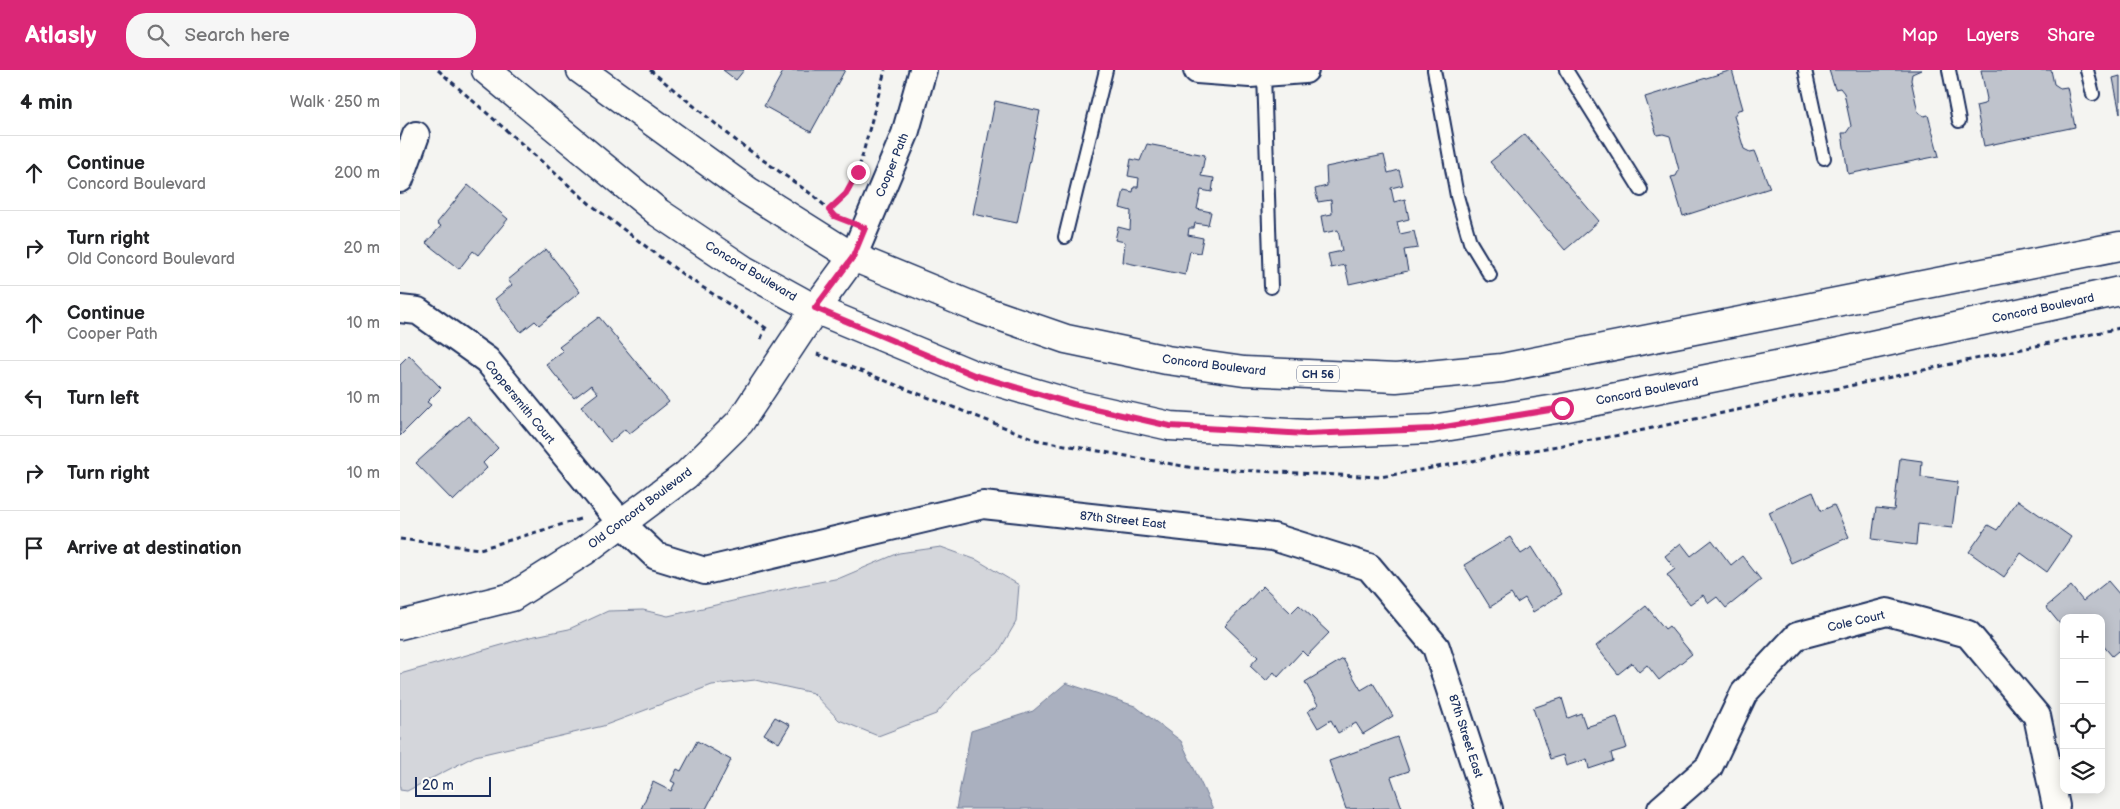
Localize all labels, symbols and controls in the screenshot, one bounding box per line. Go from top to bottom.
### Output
search box [126,13,476,58]
text: Atlasly [25,21,96,50]
icon: search [144,21,172,49]
text: Search here [184,24,290,47]
text: Map [1902,25,1938,46]
text: Layers [1966,25,2019,46]
text: Share [2047,25,2095,46]
text: 4 min [20,90,73,115]
text: Walk · 250 m [290,93,380,112]
street label: Cooper Path [873,131,912,200]
text: Continue [67,152,145,175]
icon: ahead [20,159,48,187]
route end [847,161,870,184]
text: 200 m [334,164,380,183]
text: Concord Boulevard [67,175,206,194]
text: Turn right [67,227,150,250]
icon: right [20,234,48,262]
street label: Concord Boulevard [702,238,799,305]
text: 20 m [344,239,380,258]
text: Old Concord Boulevard [67,250,235,269]
street label: Concord Boulevard [1991,290,2096,327]
text: Continue [67,302,145,325]
icon: ahead [20,309,48,337]
text: 10 m [347,314,380,333]
text: Cooper Path [67,325,158,344]
street label: Concord Boulevard [1161,352,1267,379]
street label: Coppersmith Court [481,358,558,447]
road number: CH 56 [1297,366,1339,382]
street label: Concord Boulevard [1595,374,1700,409]
icon: left [20,384,48,412]
text: Turn left [67,387,139,410]
text: 10 m [347,389,380,408]
route start [1551,397,1574,420]
icon: right [20,459,48,487]
text: Turn right [67,462,150,485]
text: 10 m [347,464,380,483]
street label: Old Concord Boulevard [585,464,695,552]
street label: 87th Street East [1079,509,1167,533]
icon: arrive [20,534,48,562]
text: Arrive at destination [67,537,242,560]
street label: Cole Court [1826,608,1887,635]
map controls [2060,614,2105,794]
button: + [2060,614,2105,659]
button: − [2060,659,2105,704]
street label: 87th Street East [1445,693,1486,780]
button: locate [2060,704,2105,749]
button: layers [2060,749,2105,794]
scale bar [415,774,491,797]
text: 20 m [422,777,454,794]

